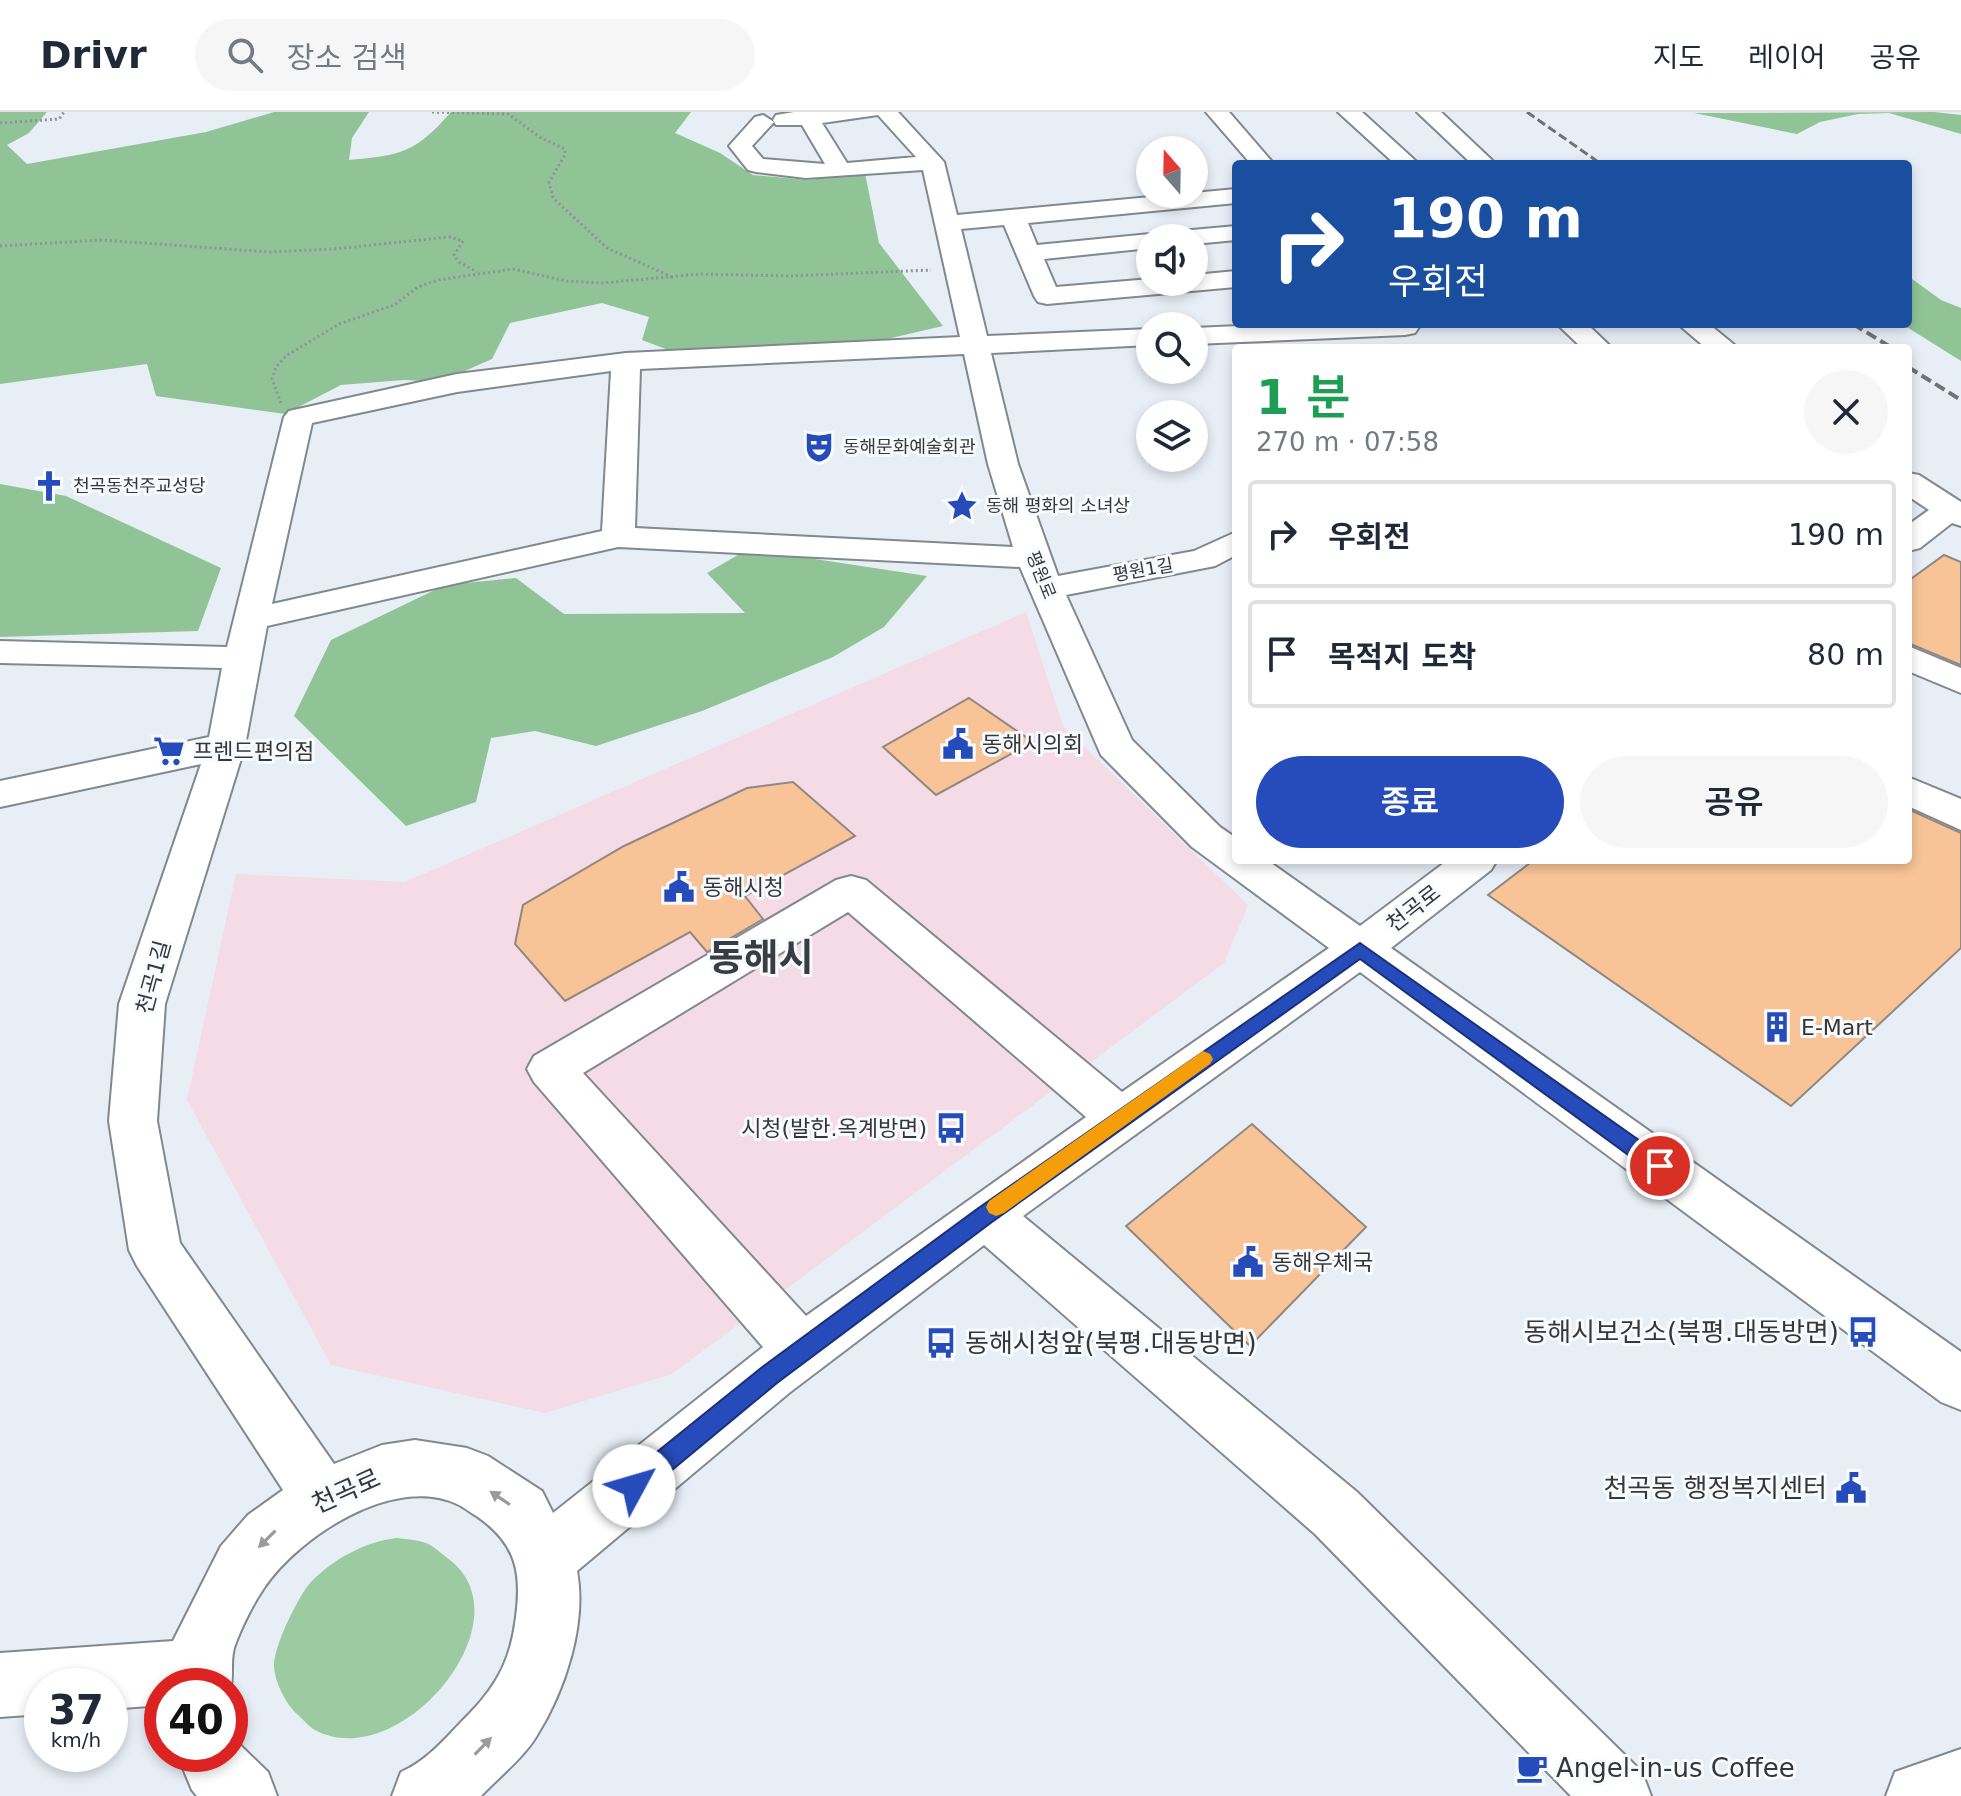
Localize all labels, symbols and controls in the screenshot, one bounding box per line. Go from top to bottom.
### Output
search box [195,19,755,91]
text: Drivr [40,33,147,77]
icon: search [223,33,267,77]
text: 장소 검색 [287,40,407,75]
text: 지도 [1653,41,1704,74]
text: 레이어 [1748,41,1825,74]
text: 공유 [1869,41,1921,74]
north arrow [1136,136,1208,208]
map controls [1136,136,1208,472]
text: 190 m [1388,185,1583,250]
icon: right [1256,192,1360,296]
button: sound [1136,224,1208,296]
text: 우회전 [1388,261,1487,302]
button: search [1136,312,1208,384]
text: 1 분 [1256,369,1350,425]
button: close [1804,370,1888,454]
button: layers [1136,400,1208,472]
text: 270 m · 07:58 [1256,427,1439,457]
theatre icon: 동해문화예술회관 [802,430,836,464]
place label: 동해문화예술회관 [843,436,976,457]
church icon: 천곡동천주교성당 [32,469,66,503]
place label: 천곡동천주교성당 [73,475,205,496]
place icon: 동해 평화의 소녀상 [945,489,979,523]
place label: 동해 평화의 소녀상 [986,495,1130,516]
icon: right [1260,512,1304,556]
text: 190 m [1788,517,1884,552]
text: 우회전 [1328,519,1411,554]
street label: 평원로 [1022,548,1061,602]
street label: 평원1길 [1111,554,1175,585]
icon: arrive [1260,632,1304,676]
text: 80 m [1807,637,1884,672]
text: 목적지 도착 [1328,639,1476,674]
public building icon: 동해시의회 [941,727,975,761]
place label: 동해시의회 [982,732,1083,757]
supermarket icon: 프렌드편의점 [152,734,186,768]
place label: 프렌드편의점 [193,739,314,764]
button: 종료 [1256,756,1564,848]
button: 공유 [1580,756,1888,848]
public building icon: 동해시청 [662,870,696,904]
place label: 동해시청 [703,875,784,900]
street label: 천곡로 [1382,880,1445,937]
district label: 동해시 [709,936,813,980]
street label: 천곡1길 [132,938,175,1016]
building icon: E-Mart [1760,1010,1794,1044]
place label: E-Mart [1801,1015,1873,1040]
bus stop icon: 시청(발한.옥계방면) [934,1111,968,1145]
place label: 시청(발한.옥계방면) [741,1116,927,1141]
pin [1626,1132,1694,1200]
icon: arrive [1638,1144,1682,1188]
public building icon: 동해우체국 [1231,1245,1265,1279]
place label: 동해우체국 [1272,1250,1373,1275]
bus stop icon: 동해시보건소(북평.대동방면) [1846,1315,1880,1349]
place label: 동해시보건소(북평.대동방면) [1523,1317,1839,1347]
bus stop icon: 동해시청앞(북평.대동방면) [924,1326,958,1360]
place label: 동해시청앞(북평.대동방면) [965,1328,1257,1358]
position arrow [592,1444,676,1528]
street label: 천곡로 [307,1463,385,1519]
public building icon: 천곡동 행정복지센터 [1834,1471,1868,1505]
place label: 천곡동 행정복지센터 [1603,1473,1827,1503]
one-way arrow [489,1491,510,1506]
one-way arrow [258,1530,277,1548]
speed limit sign: 40 [144,1668,248,1772]
text: 37 [48,1687,104,1733]
text: km/h [51,1728,101,1752]
one-way arrow [474,1737,492,1756]
cafe icon: Angel-in-us Coffee [1515,1751,1549,1785]
place label: Angel-in-us Coffee [1556,1753,1795,1783]

